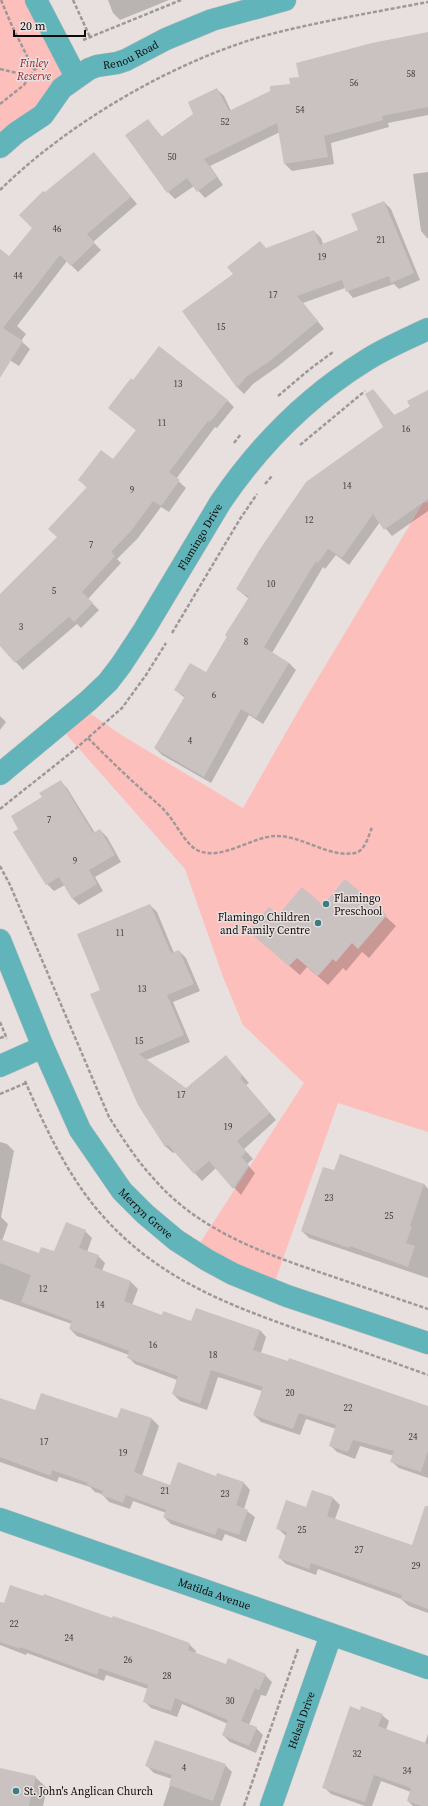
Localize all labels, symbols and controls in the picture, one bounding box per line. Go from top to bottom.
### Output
scale bar [14,12,85,38]
text: 20 m [20,18,46,34]
street label: Renou Road [102,36,162,73]
park label: Finley Reserve [16,56,52,84]
house number: 58 [406,68,416,80]
house number: 56 [349,77,359,89]
house number: 54 [295,104,305,116]
house number: 52 [220,116,230,128]
house number: 50 [167,151,177,163]
house number: 46 [52,223,62,235]
house number: 21 [376,234,386,246]
house number: 19 [317,251,327,263]
house number: 44 [13,270,23,282]
house number: 17 [268,289,278,301]
house number: 15 [216,321,226,333]
house number: 13 [173,378,183,390]
house number: 11 [157,417,167,429]
house number: 16 [401,423,411,435]
house number: 14 [342,480,352,492]
house number: 9 [130,484,135,496]
street label: Flamingo Drive [174,500,226,573]
house number: 12 [304,514,314,526]
house number: 7 [89,539,94,551]
house number: 10 [266,578,276,590]
house number: 5 [52,585,57,597]
house number: 3 [19,621,24,633]
house number: 8 [244,636,249,648]
house number: 6 [212,689,217,701]
house number: 4 [188,735,193,747]
house number: 7 [47,814,52,826]
house number: 9 [73,855,78,867]
place label: Flamingo Preschool [334,891,382,919]
marker: Flamingo Preschool [321,899,331,909]
place label: Flamingo Children and Family Centre [218,910,310,938]
marker: Flamingo Children and Family Centre [313,918,323,928]
house number: 11 [115,927,125,939]
house number: 13 [137,983,147,995]
house number: 15 [134,1035,144,1047]
house number: 17 [176,1089,186,1101]
house number: 19 [223,1121,233,1133]
street label: Merryn Grove [116,1185,177,1242]
house number: 23 [324,1192,334,1204]
house number: 25 [384,1210,394,1222]
house number: 12 [38,1283,48,1295]
house number: 14 [95,1299,105,1311]
house number: 16 [148,1339,158,1351]
house number: 18 [208,1349,218,1361]
house number: 20 [285,1387,295,1399]
house number: 22 [343,1402,353,1414]
house number: 24 [408,1431,418,1443]
house number: 17 [39,1436,49,1448]
house number: 19 [118,1447,128,1459]
house number: 21 [160,1485,170,1497]
house number: 23 [220,1488,230,1500]
house number: 25 [297,1524,307,1536]
house number: 27 [354,1544,364,1556]
house number: 29 [411,1560,421,1572]
street label: Matilda Avenue [176,1574,253,1613]
house number: 22 [9,1618,19,1630]
house number: 24 [64,1632,74,1644]
house number: 26 [123,1654,133,1666]
house number: 28 [162,1670,172,1682]
street label: Helsal Drive [284,1689,318,1751]
house number: 30 [225,1695,235,1707]
house number: 32 [352,1748,362,1760]
house number: 4 [182,1762,187,1774]
house number: 34 [402,1765,412,1777]
place label: St. John's Anglican Church [24,1784,153,1799]
marker: St. John's Anglican Church [11,1786,21,1796]

